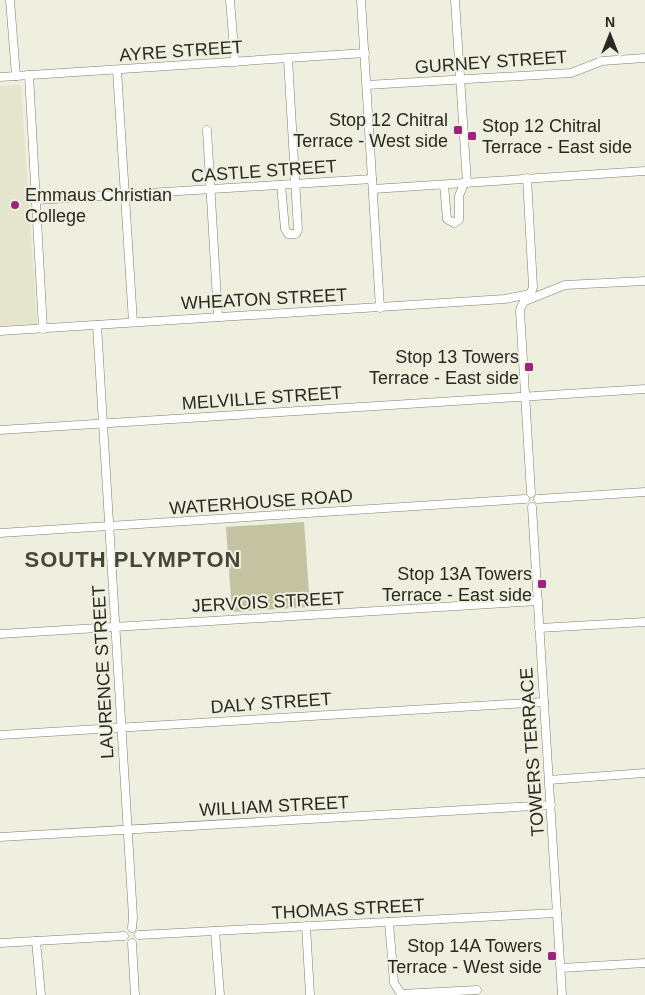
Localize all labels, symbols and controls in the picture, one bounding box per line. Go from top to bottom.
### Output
north arrow [585,10,635,60]
text: N [605,14,615,30]
street label: AYRE STREET [119,37,243,65]
street label: GURNEY STREET [414,47,568,77]
place label: Stop 12 Chitral Terrace - West side [293,110,448,151]
place label: Stop 12 Chitral Terrace - East side [482,116,632,157]
marker: Stop 12 Chitral Terrace - West side [452,124,464,136]
marker: Stop 12 Chitral Terrace - East side [466,130,478,142]
street label: CASTLE STREET [190,156,338,186]
place label: Emmaus Christian College [25,185,172,226]
marker: Emmaus Christian College [9,199,21,211]
street label: WHEATON STREET [180,285,348,313]
place label: Stop 13 Towers Terrace - East side [369,347,519,388]
marker: Stop 13 Towers Terrace - East side [523,361,535,373]
street label: MELVILLE STREET [181,382,343,414]
street label: WATERHOUSE ROAD [169,486,353,518]
district label: SOUTH PLYMPTON [25,547,241,572]
place label: Stop 13A Towers Terrace - East side [382,564,532,605]
marker: Stop 13A Towers Terrace - East side [536,578,548,590]
street label: LAURENCE STREET [88,585,118,759]
street label: JERVOIS STREET [191,588,345,616]
street label: TOWERS TERRACE [516,667,548,837]
street label: DALY STREET [210,689,332,717]
street label: WILLIAM STREET [199,792,349,820]
street label: THOMAS STREET [271,895,425,923]
place label: Stop 14A Towers Terrace - West side [387,936,542,977]
marker: Stop 14A Towers Terrace - West side [546,950,558,962]

